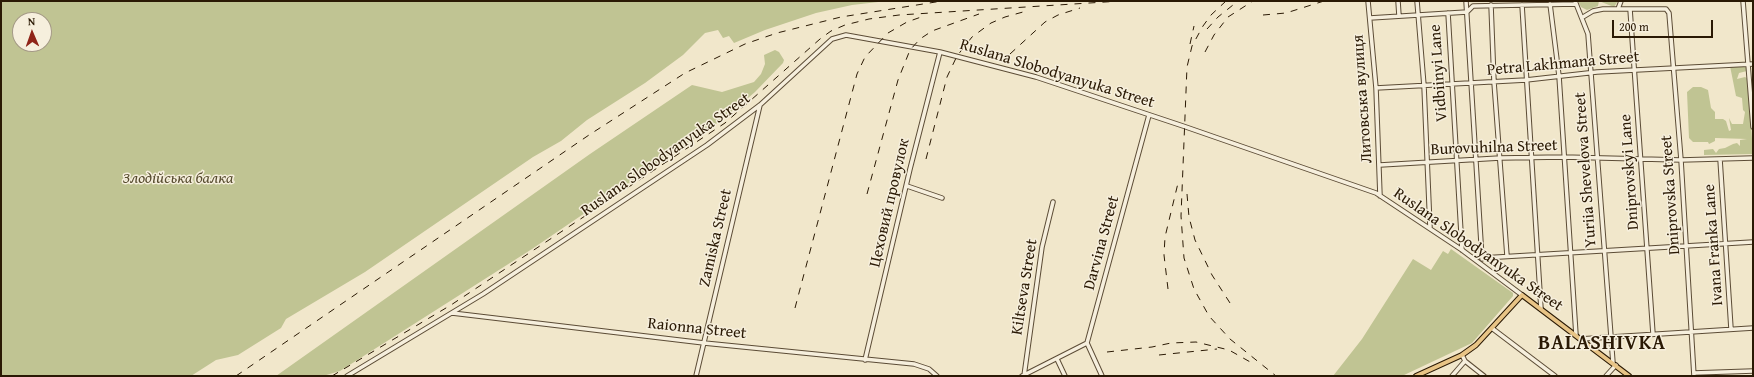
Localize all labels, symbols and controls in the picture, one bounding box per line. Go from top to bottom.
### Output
north arrow [12,12,52,52]
scale bar [1614,12,1715,38]
text: N [28,13,36,29]
text: 200 m [1619,18,1649,35]
street label: Vidbiinyi Lane [1426,24,1452,122]
street label: Литовська вулиця [1349,34,1377,164]
street label: Ruslana Slobodyanyuka Street [957,35,1157,113]
street label: Petra Lakhmana Street [1486,48,1640,80]
street label: Ruslana Slobodyanyuka Street [578,89,754,221]
street label: Yuriia Shevelova Street [1571,92,1601,248]
street label: Dniprovskyi Lane [1616,113,1644,231]
street label: Dniprovska Street [1657,134,1685,256]
street label: Burovuhilna Street [1430,136,1558,160]
street label: Цеховий провулок [866,137,914,269]
park label: Злодійська балка [123,169,233,189]
street label: Ivana Franka Lane [1700,183,1728,307]
street label: Ruslana Slobodyanyuka Street [1390,184,1566,316]
street label: Zamiska Street [695,187,737,289]
street label: Darvina Street [1080,194,1124,292]
street label: Kiltseva Street [1008,238,1042,336]
street label: Raionna Street [647,314,747,344]
district label: BALASHIVKA [1538,332,1666,356]

